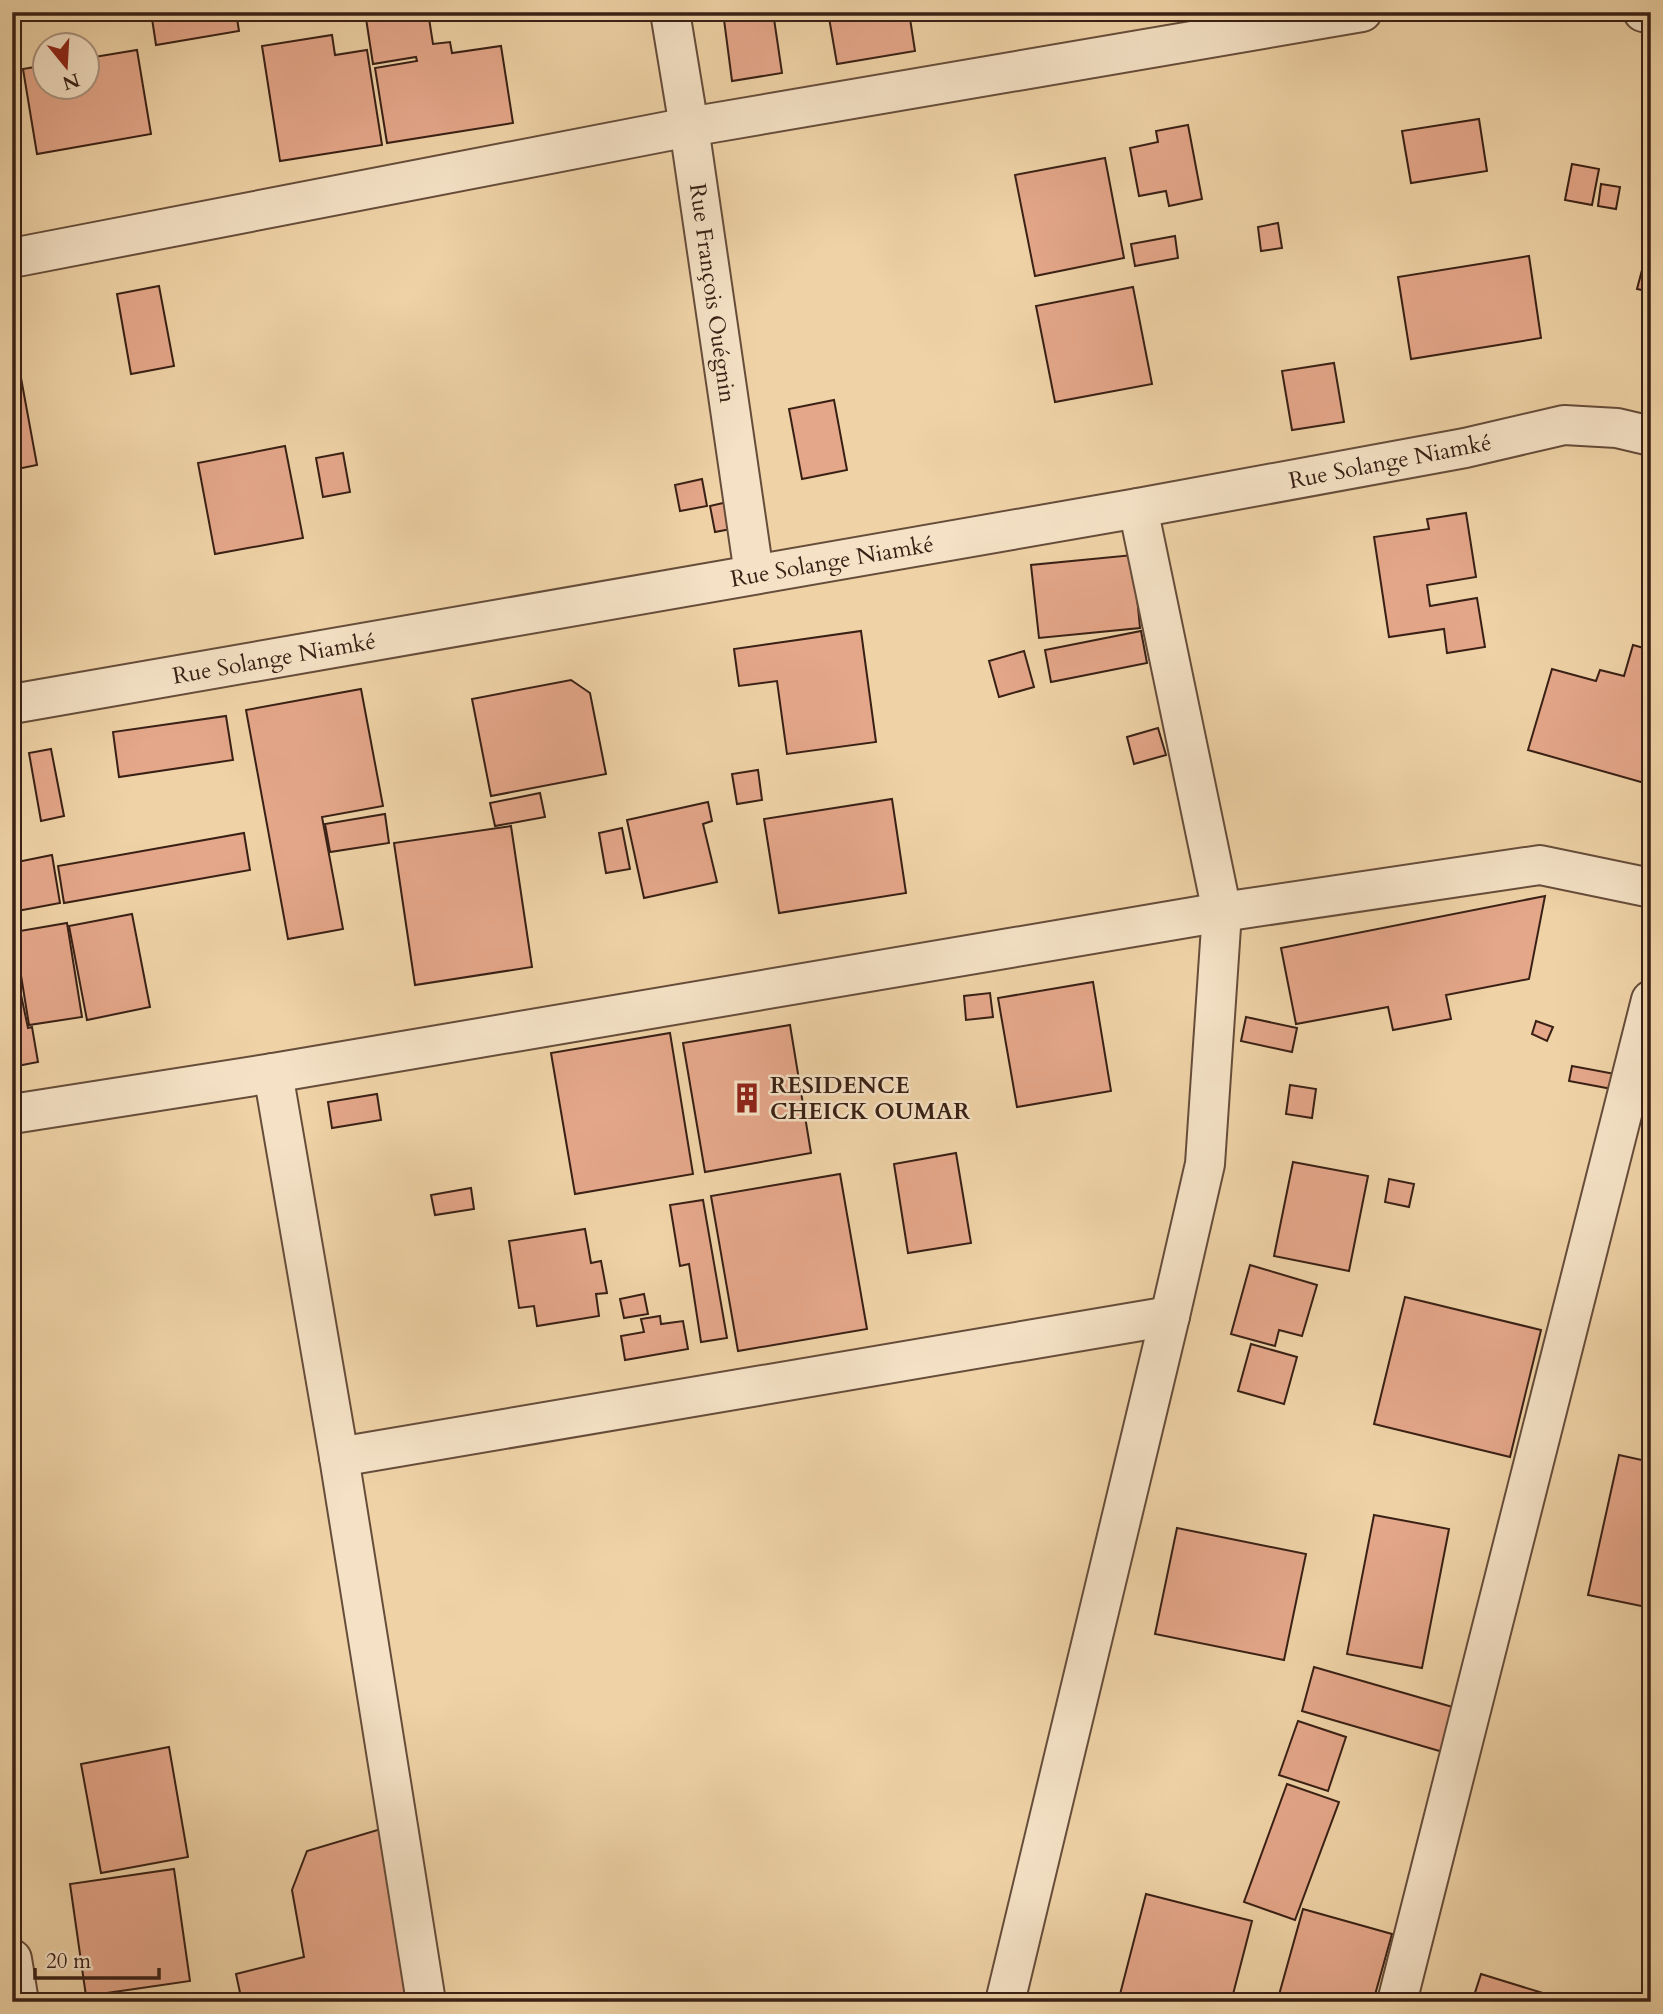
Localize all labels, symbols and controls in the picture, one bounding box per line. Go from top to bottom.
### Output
north arrow [32,32,102,102]
text: N [59,66,83,96]
street label: Rue François Ouégnin [682,181,743,405]
street label: Rue Solange Niamké [1286,427,1494,496]
street label: Rue Solange Niamké [728,528,936,595]
street label: Rue Solange Niamké [170,625,378,692]
place label: RESIDENCE CHEICK OUMAR [770,1070,970,1127]
building icon: RESIDENCE CHEICK OUMAR [730,1081,764,1115]
scale bar [35,1937,159,1981]
text: 20 m [46,1947,91,1976]

